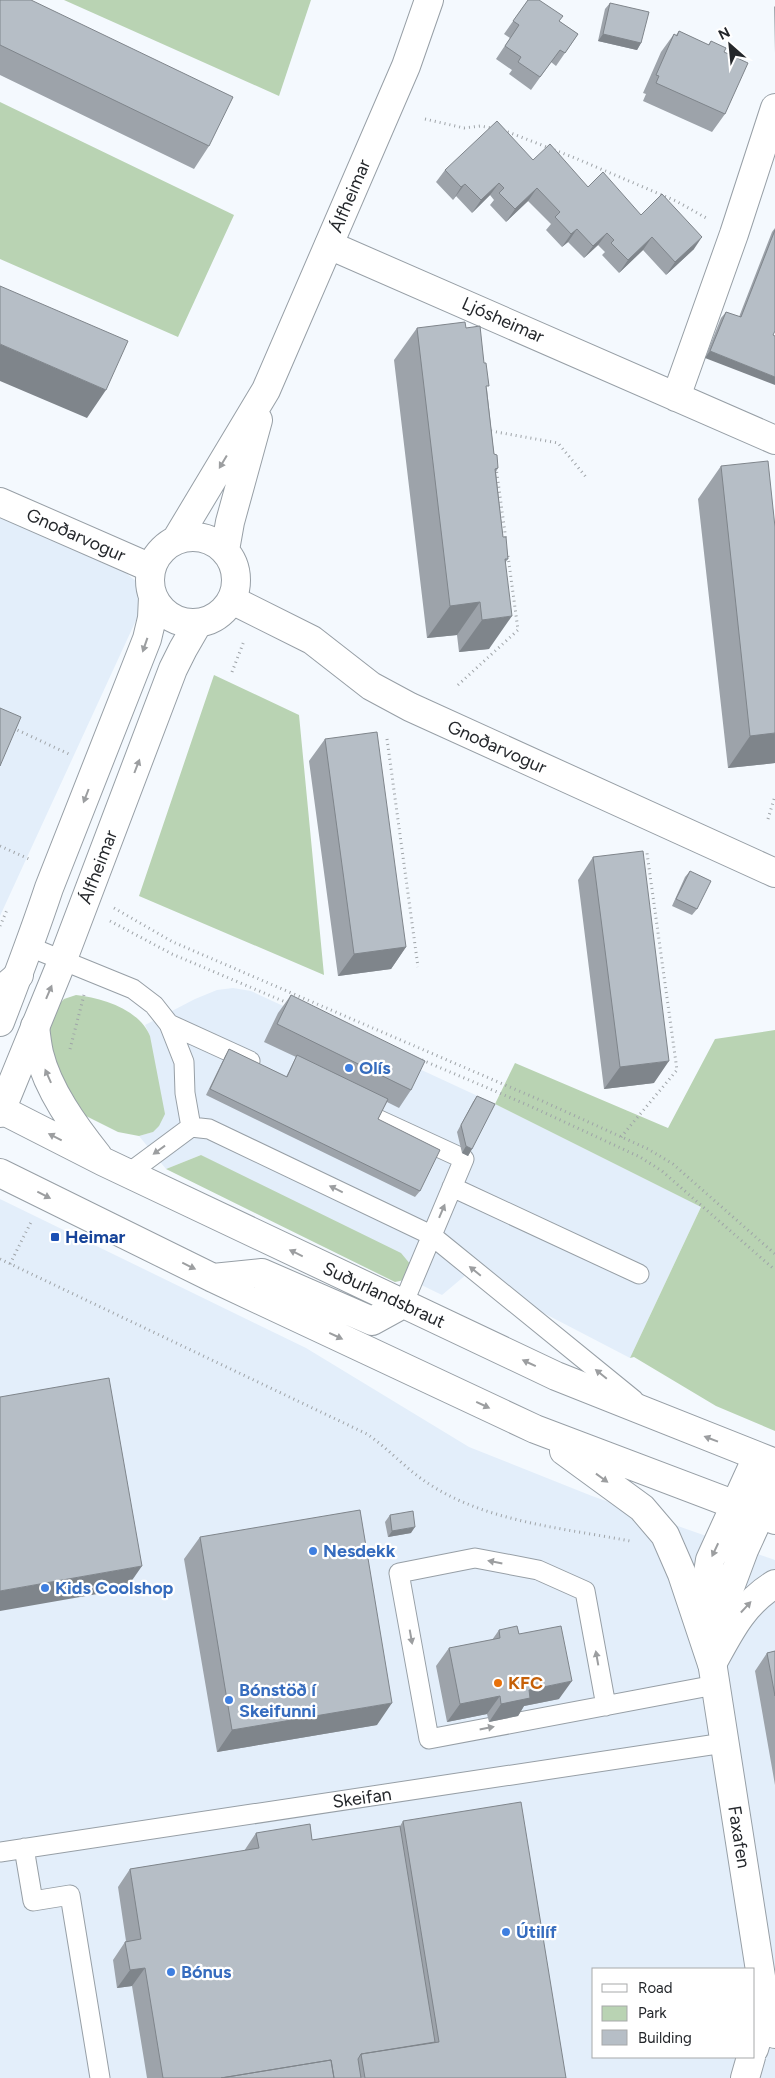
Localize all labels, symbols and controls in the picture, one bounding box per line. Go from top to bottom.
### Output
north arrow [705,20,755,70]
text: N [716,24,733,44]
street label: Álfheimar [325,156,375,236]
street label: Ljósheimar [458,292,548,348]
one-way arrow [218,455,227,468]
street label: Gnoðarvogur [23,503,129,567]
one-way arrow [141,638,149,653]
street label: Gnoðarvogur [444,715,550,779]
one-way arrow [133,759,141,773]
one-way arrow [81,789,89,803]
street label: Álfheimar [74,827,122,907]
one-way arrow [46,985,54,1000]
place label: Olís [359,1057,391,1079]
marker: Olís [343,1062,355,1074]
one-way arrow [43,1069,51,1083]
one-way arrow [48,1133,62,1141]
one-way arrow [152,1145,166,1155]
one-way arrow [328,1185,343,1194]
one-way arrow [36,1191,51,1199]
one-way arrow [438,1204,446,1218]
place label: Heimar [65,1226,125,1248]
marker: Heimar [49,1231,61,1243]
one-way arrow [289,1249,303,1257]
street label: Suðurlandsbraut [319,1257,449,1333]
one-way arrow [182,1262,197,1271]
one-way arrow [469,1265,482,1276]
one-way arrow [329,1332,343,1340]
one-way arrow [522,1359,536,1367]
one-way arrow [595,1368,608,1379]
one-way arrow [476,1401,491,1409]
one-way arrow [703,1435,718,1443]
one-way arrow [595,1473,609,1483]
place label: Nesdekk [323,1540,396,1562]
one-way arrow [710,1543,718,1557]
marker: Nesdekk [307,1545,319,1557]
one-way arrow [487,1557,503,1565]
place label: Kids Coolshop [55,1577,174,1599]
marker: Kids Coolshop [39,1582,51,1594]
one-way arrow [740,1602,752,1614]
one-way arrow [407,1629,415,1645]
one-way arrow [592,1649,600,1665]
place label: KFC [508,1672,543,1694]
marker: KFC [492,1677,504,1689]
place label: Bónstöð í Skeifunni [239,1679,317,1722]
marker: Bónstöð í Skeifunni [223,1694,235,1706]
one-way arrow [480,1724,495,1732]
street label: Skeifan [331,1783,393,1813]
street label: Faxafen [723,1804,755,1870]
place label: Útilíf [516,1921,558,1943]
marker: Útilíf [500,1926,512,1938]
place label: Bónus [181,1961,232,1983]
marker: Bónus [165,1966,177,1978]
legend [592,1968,755,2058]
text: Road [638,1979,673,1997]
text: Park [638,2004,667,2022]
text: Building [638,2029,692,2047]

